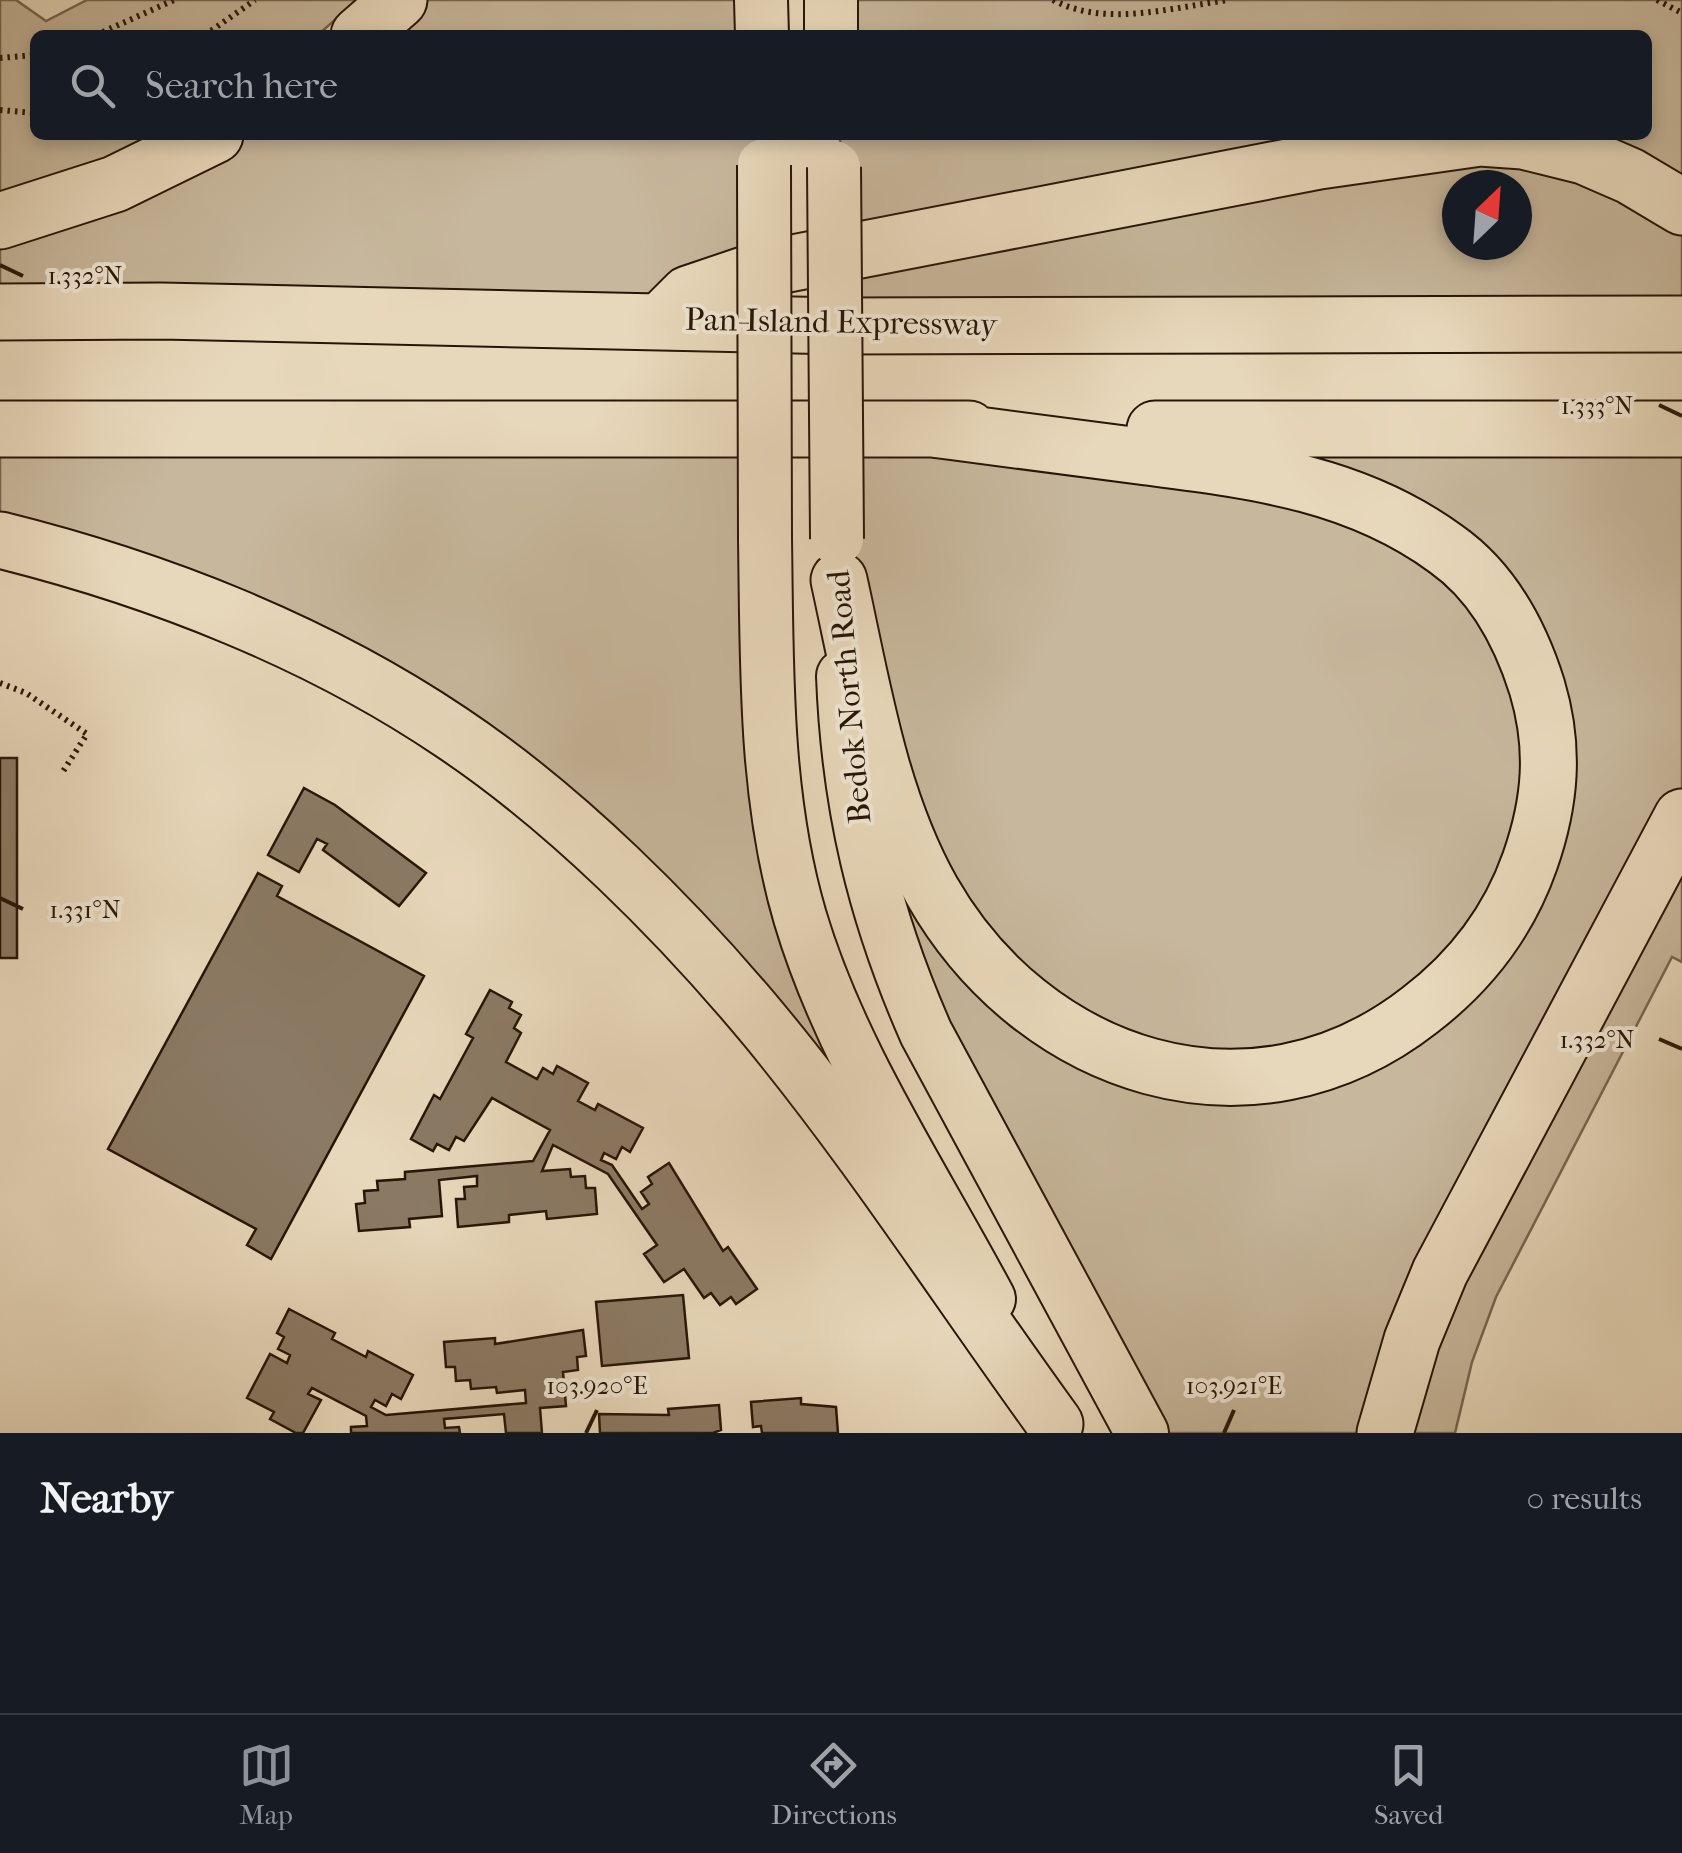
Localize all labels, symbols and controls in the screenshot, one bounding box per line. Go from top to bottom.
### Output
search box [30,30,1652,140]
icon: search [65,58,120,113]
text: Search here [145,63,338,108]
north arrow [1442,170,1532,260]
text: 1.332°N [47,261,123,290]
street label: Pan-Island Expressway [685,301,998,343]
text: 1.333°N [1561,391,1633,420]
street label: Bedok North Road [819,568,879,825]
text: 1.331°N [49,895,121,924]
text: 1.332°N [1559,1025,1635,1054]
text: 103.920°E [546,1371,648,1400]
text: 103.921°E [1186,1371,1282,1400]
text: Nearby [40,1474,172,1523]
text: 0 results [1526,1480,1642,1517]
tab: Map [239,1738,294,1831]
tab: Directions [771,1738,897,1831]
tab: Saved [1374,1738,1443,1831]

